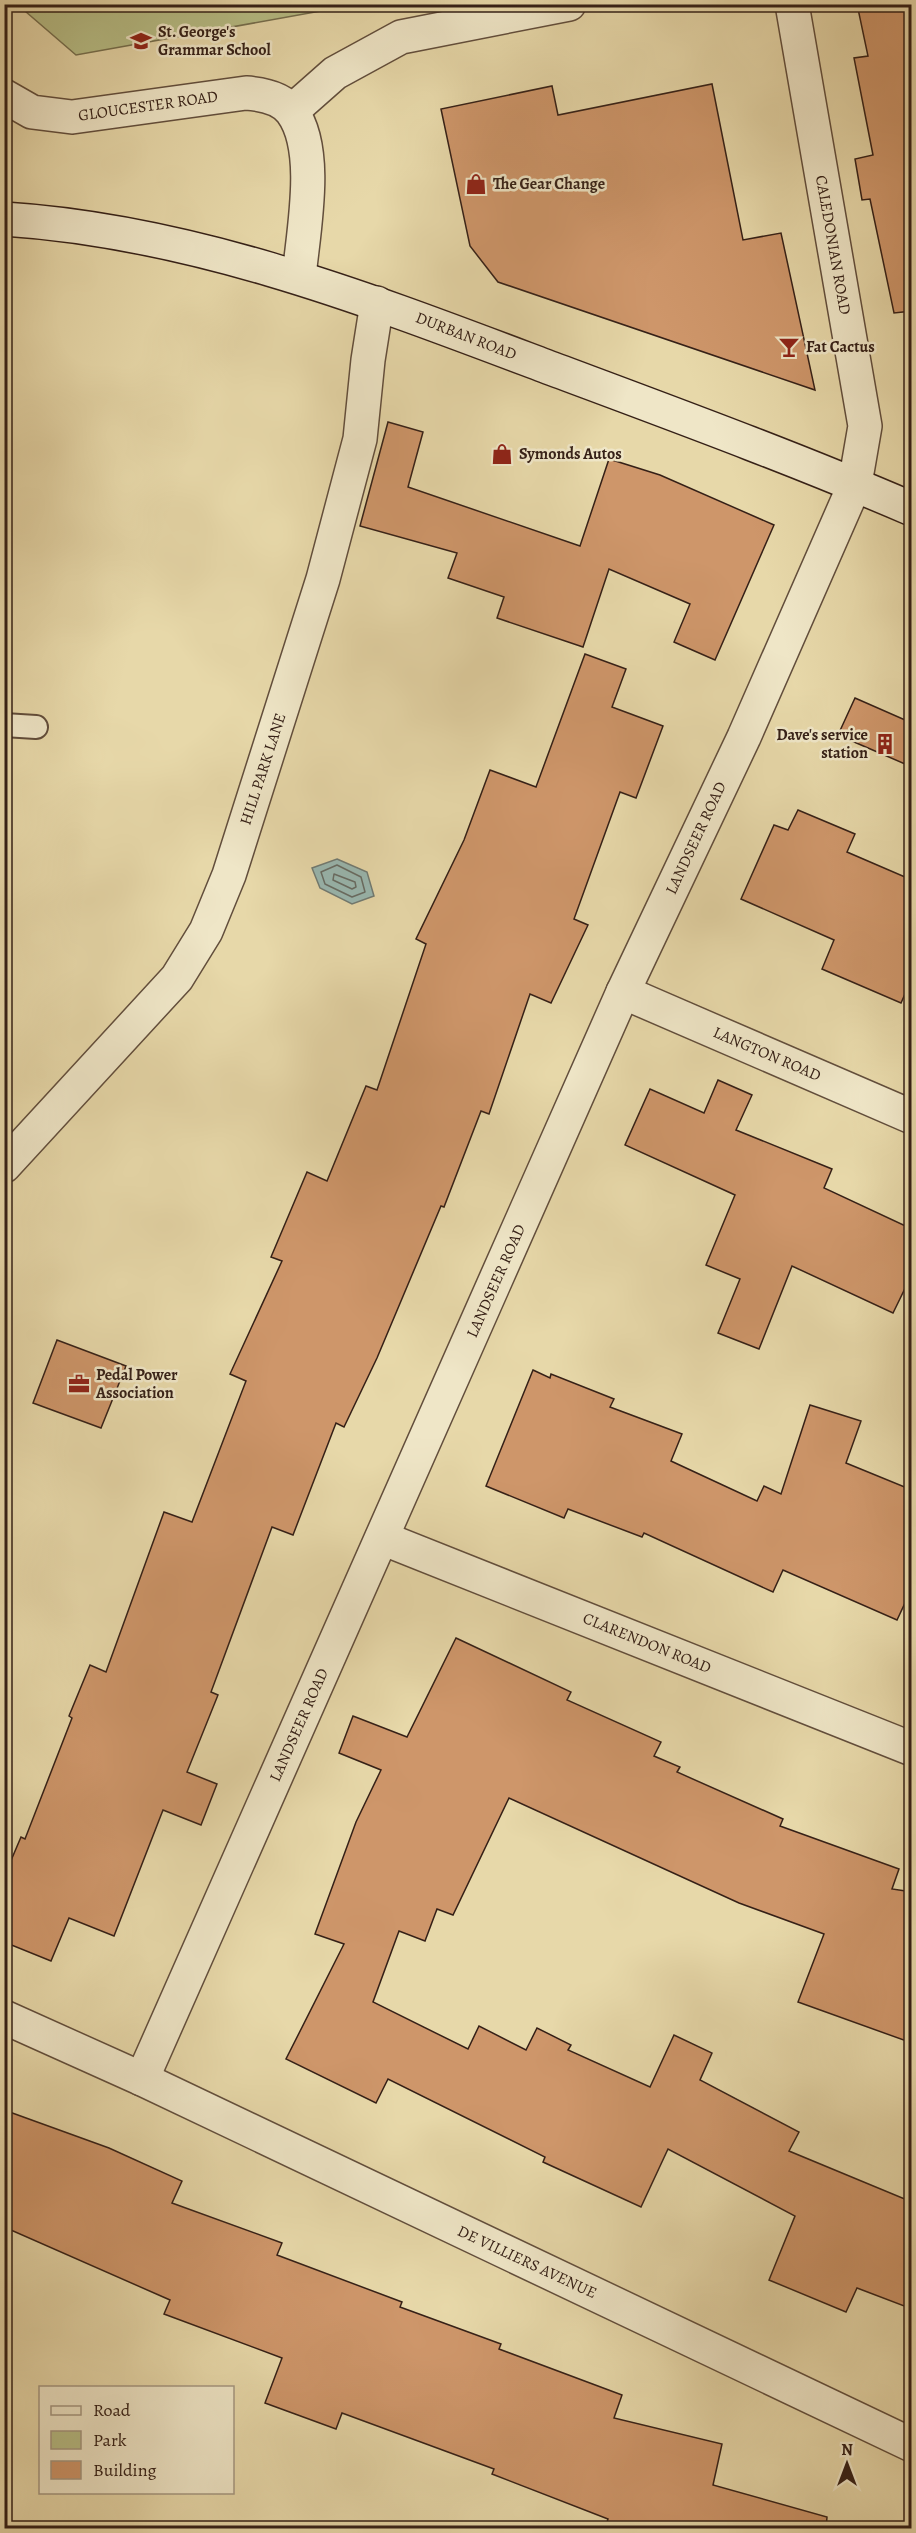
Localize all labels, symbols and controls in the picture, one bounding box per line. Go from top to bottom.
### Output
place label: St. George's Grammar School [158,21,272,61]
school or university icon: St. George's Grammar School [129,29,153,53]
street label: GLOUCESTER ROAD [77,85,219,127]
shop icon: The Gear Change [464,172,488,196]
place label: The Gear Change [493,173,605,195]
street label: CALEDONIAN ROAD [810,174,856,316]
street label: DURBAN ROAD [412,307,520,365]
bar icon: Fat Cactus [777,335,801,359]
place label: Fat Cactus [806,336,875,358]
shop icon: Symonds Autos [490,442,514,466]
place label: Symonds Autos [519,443,622,465]
street label: HILL PARK LANE [235,710,291,828]
place label: Dave's service station [776,724,868,764]
building icon: Dave's service station [873,732,897,756]
street label: LANDSEER ROAD [660,778,732,898]
street label: LANGTON ROAD [710,1021,824,1087]
street label: LANDSEER ROAD [461,1221,531,1341]
place label: Pedal Power Association [95,1364,178,1404]
office icon: Pedal Power Association [67,1372,91,1396]
street label: CLARENDON ROAD [579,1607,715,1679]
street label: LANDSEER ROAD [264,1665,334,1785]
street label: DE VILLIERS AVENUE [454,2220,600,2304]
legend [39,2386,234,2494]
text: Road [93,2398,131,2422]
text: Park [93,2428,127,2452]
north arrow [817,2434,877,2494]
text: N [841,2439,853,2461]
text: Building [93,2458,157,2482]

